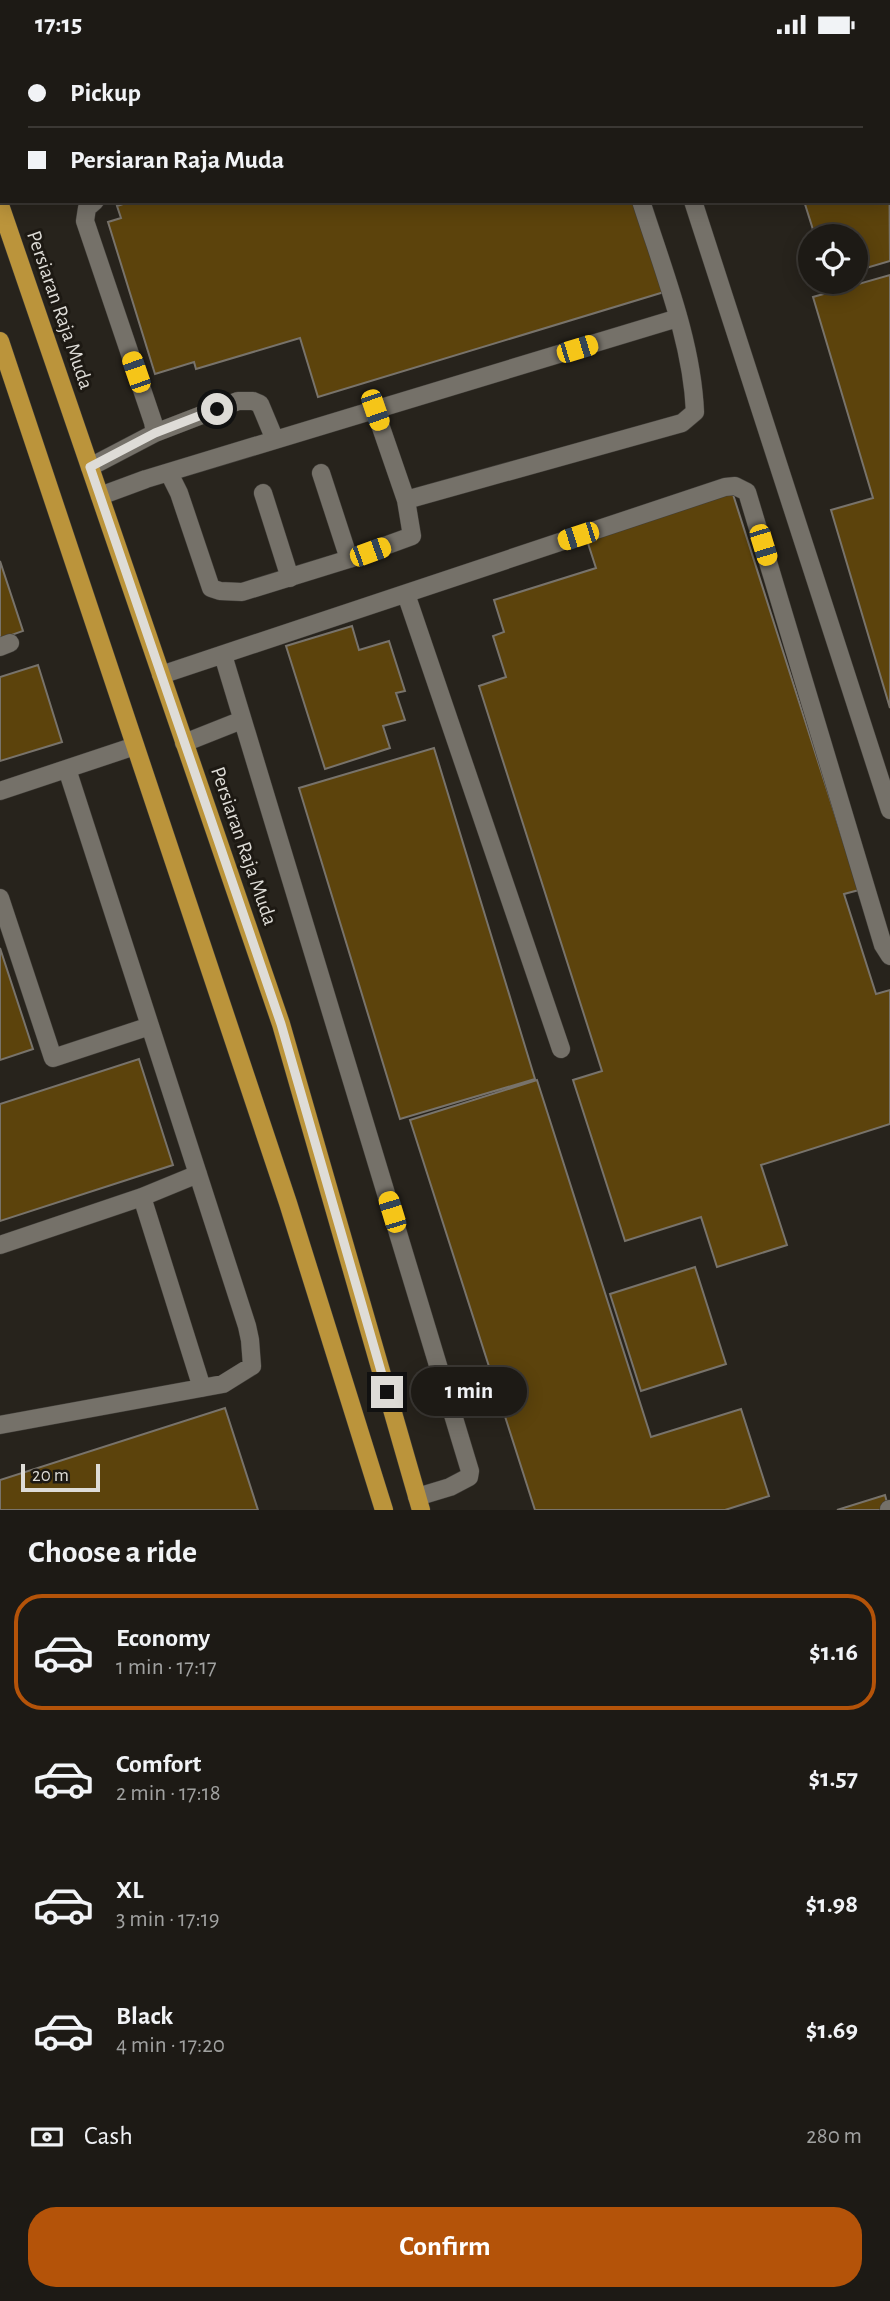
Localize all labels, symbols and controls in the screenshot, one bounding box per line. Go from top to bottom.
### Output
text: 17:15 [35,11,82,37]
text: Pickup [70,80,141,106]
text: Persiaran Raja Muda [70,147,284,173]
map controls [798,224,868,294]
button: locate [798,224,868,294]
street label: Persiaran Raja Muda [23,228,97,392]
car [554,333,601,365]
car [120,349,153,395]
car [359,387,392,433]
route start [201,393,233,425]
car [555,520,602,552]
car [747,522,780,568]
car [347,535,394,569]
street label: Persiaran Raja Muda [207,764,281,928]
car [376,1189,409,1235]
callout: 1 min [412,1367,527,1417]
route end [371,1376,403,1408]
text: 1 min [445,1380,493,1403]
scale bar [21,1461,100,1493]
text: 20 m [32,1466,69,1485]
text: Choose a ride [28,1536,197,1568]
icon: car [32,1621,95,1684]
text: Economy [116,1625,210,1651]
text: $1.16 [809,1639,858,1665]
text: 1 min · 17:17 [116,1656,217,1679]
icon: car [32,1747,95,1810]
text: Comfort [116,1751,201,1777]
text: $1.57 [809,1765,858,1791]
text: 2 min · 17:18 [116,1782,221,1805]
icon: car [32,1873,95,1936]
text: XL [116,1877,143,1903]
text: $1.98 [806,1891,858,1917]
text: 3 min · 17:19 [116,1908,219,1931]
icon: car [32,1999,95,2062]
text: Black [116,2003,173,2029]
text: $1.69 [806,2017,858,2043]
text: 4 min · 17:20 [116,2034,225,2057]
icon: cash [28,2118,66,2156]
text: Cash [84,2123,133,2149]
text: 280 m [806,2125,862,2148]
button: Confirm [28,2207,862,2287]

